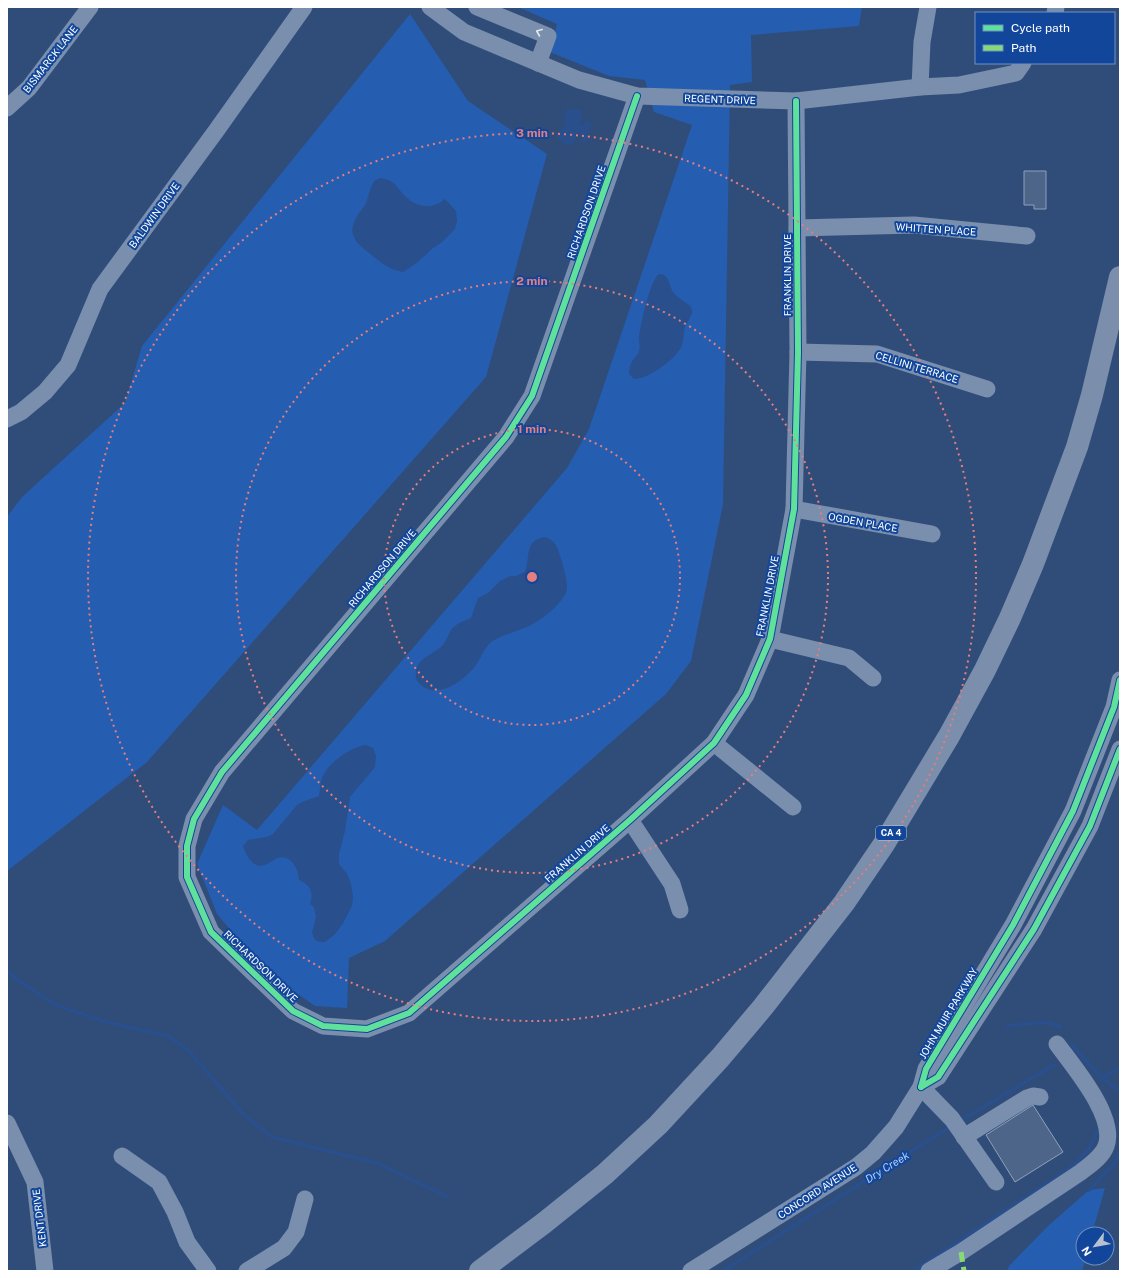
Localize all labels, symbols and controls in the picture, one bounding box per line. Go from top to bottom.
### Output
legend [975,12,1115,64]
text: Cycle path [1011,21,1070,35]
street label: BISMARCK LANE [20,23,80,95]
one-way arrow [535,29,543,37]
text: Path [1011,41,1037,55]
street label: REGENT DRIVE [684,92,756,106]
text: 3 min [516,126,548,140]
street label: RICHARDSON DRIVE [564,164,608,260]
street label: BALDWIN DRIVE [126,180,182,250]
street label: WHITTEN PLACE [895,220,977,238]
street label: FRANKLIN DRIVE [781,234,793,316]
text: 2 min [516,274,548,288]
street label: CELLINI TERRACE [874,349,960,385]
text: 1 min [518,422,546,436]
street label: OGDEN PLACE [828,510,898,534]
street label: RICHARDSON DRIVE [346,527,418,609]
street label: FRANKLIN DRIVE [753,554,781,638]
centre of rings [525,570,539,584]
street label: FRANKLIN DRIVE [542,821,612,885]
road number: CA 4 [876,826,906,840]
street label: RICHARDSON DRIVE [222,928,300,1004]
street label: JOHN MUIR PARKWAY [916,965,980,1061]
water label: Dry Creek [863,1149,911,1185]
street label: CONCORD AVENUE [775,1161,859,1221]
street label: KENT DRIVE [29,1188,49,1248]
north arrow [1075,1226,1115,1266]
text: N [1079,1244,1094,1258]

